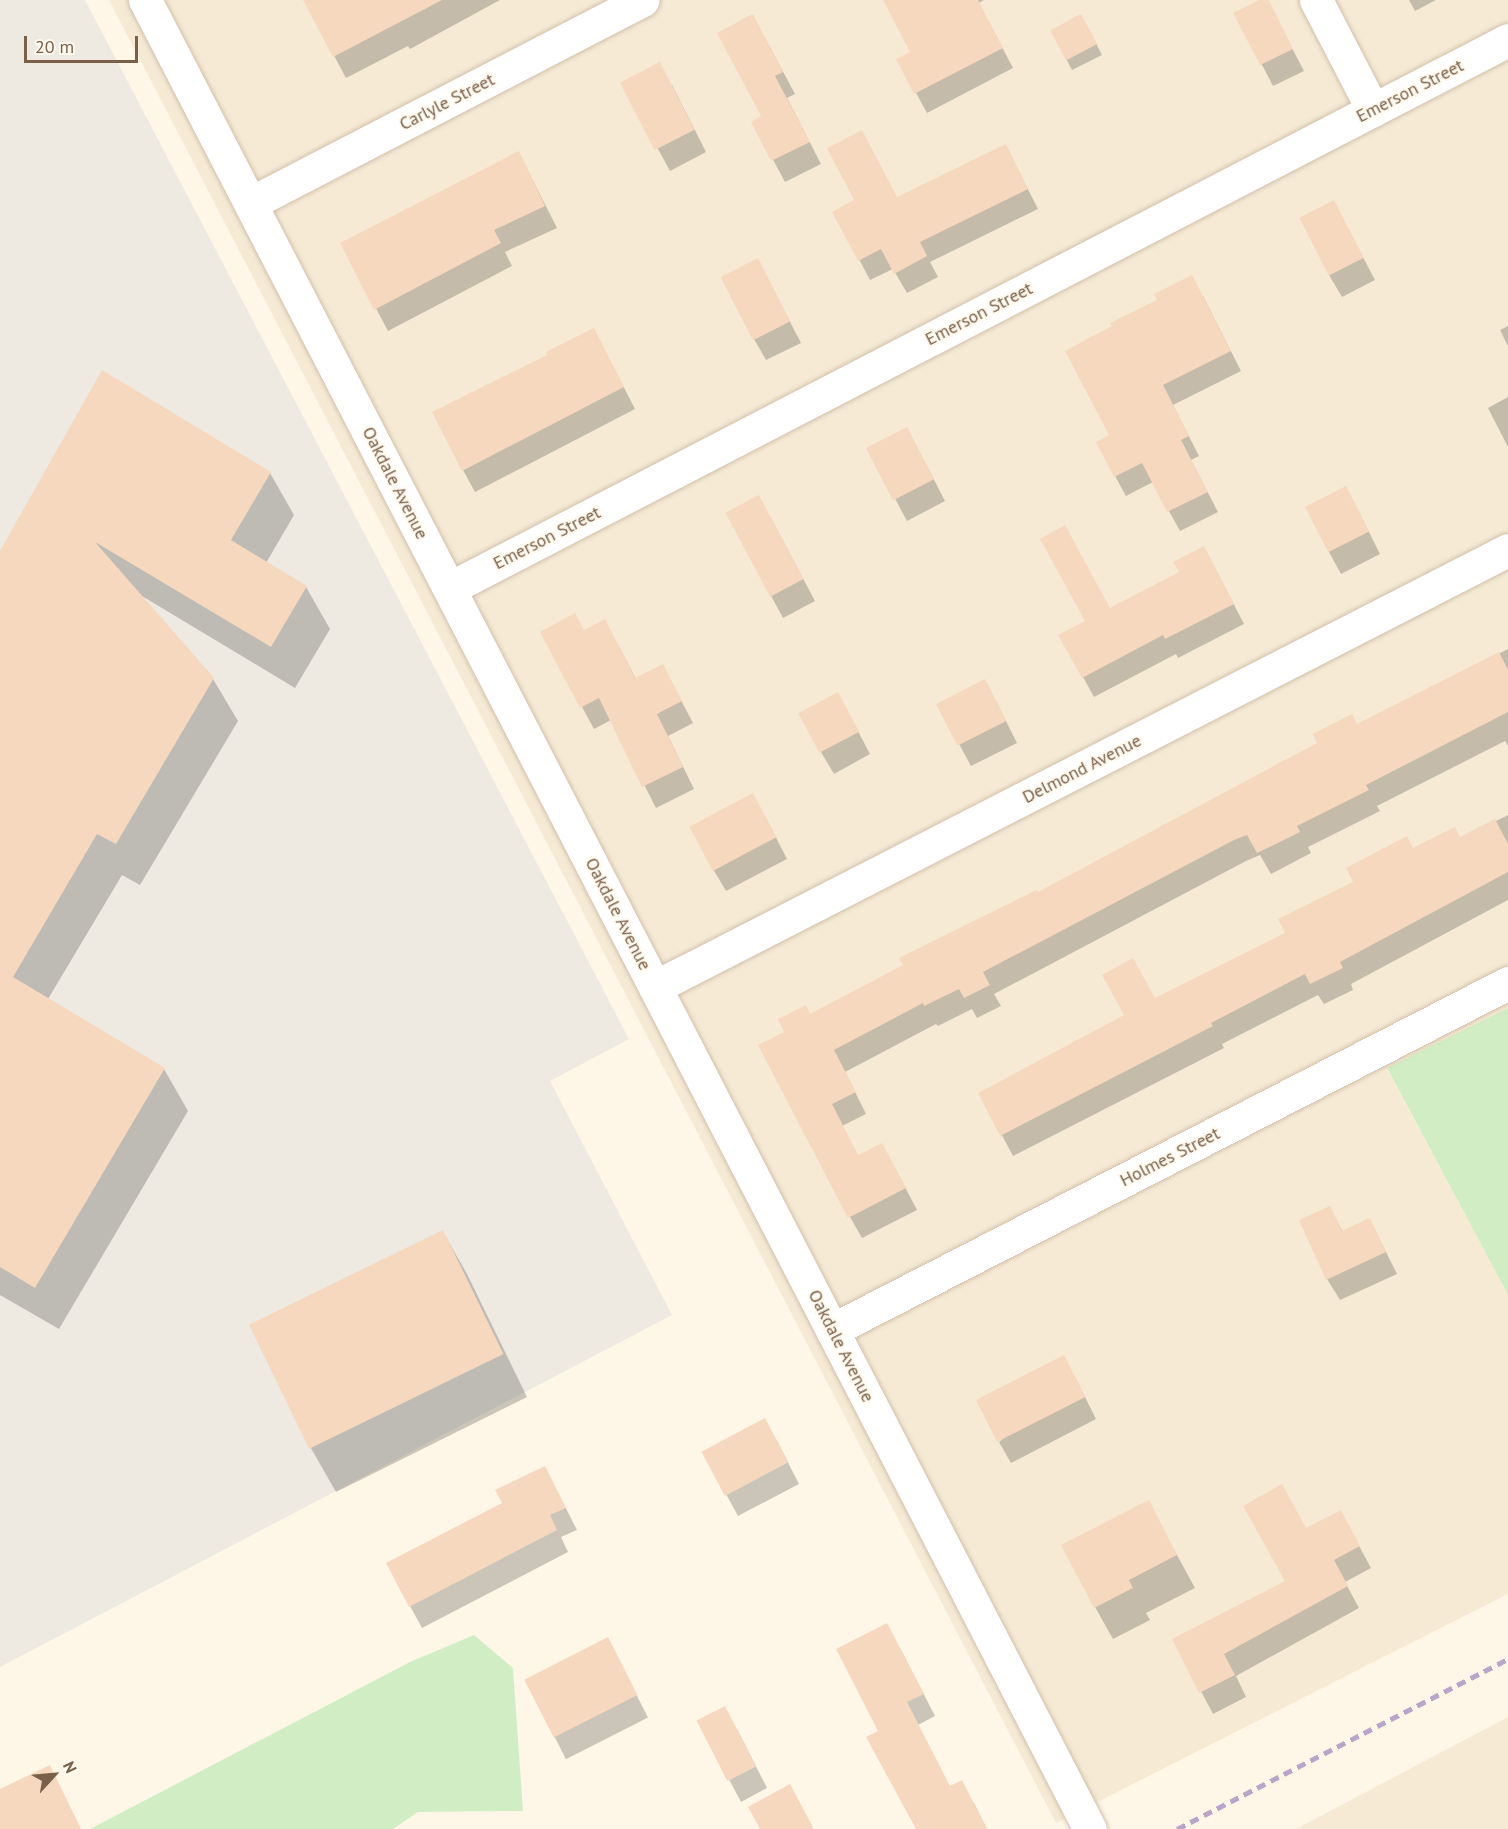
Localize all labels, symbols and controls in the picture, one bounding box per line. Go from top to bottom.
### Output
scale bar [27,24,141,62]
text: 20 m [35,35,74,58]
street label: Emerson Street [1353,55,1467,127]
street label: Carlyle Street [396,69,498,135]
street label: Emerson Street [922,278,1036,350]
street label: Oakdale Avenue [357,423,433,543]
street label: Emerson Street [490,502,604,574]
street label: Delmond Avenue [1019,730,1145,808]
street label: Oakdale Avenue [580,854,656,974]
street label: Holmes Street [1116,1123,1224,1191]
street label: Oakdale Avenue [803,1286,879,1406]
north arrow [24,1745,84,1805]
text: N [59,1758,81,1776]

